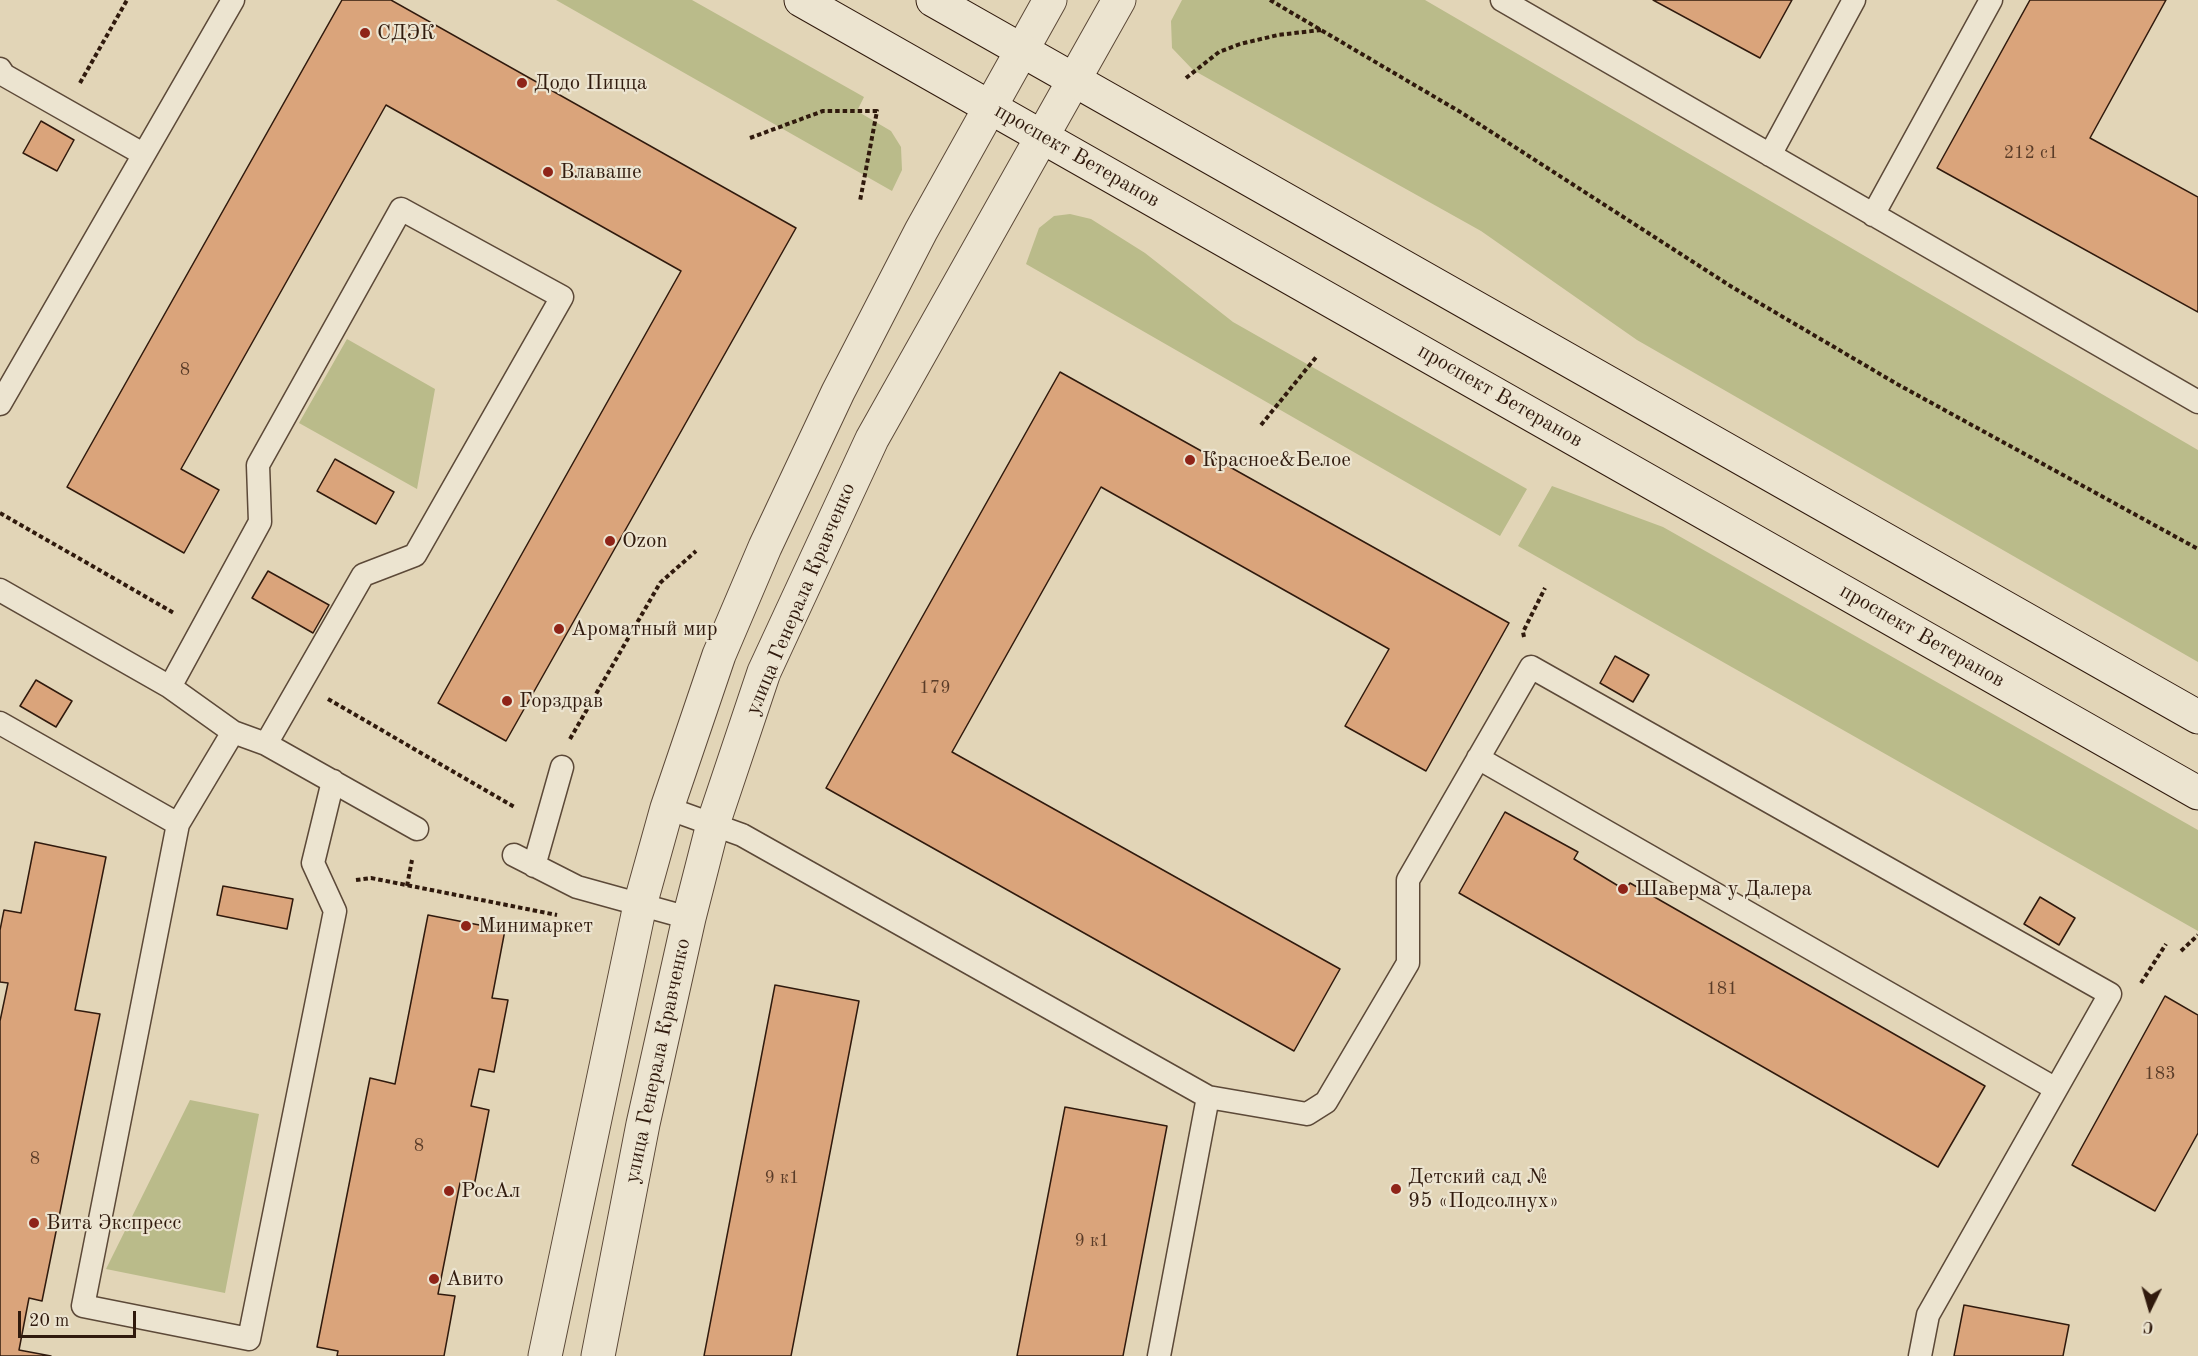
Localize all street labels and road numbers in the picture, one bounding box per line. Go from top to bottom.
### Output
street label: проспект Ветеранов [990,98,1164,214]
street label: проспект Ветеранов [1413,338,1587,454]
street label: улица Генерала Кравченко [741,479,861,719]
street label: проспект Ветеранов [1835,578,2009,694]
street label: улица Генерала Кравченко [620,936,696,1186]

